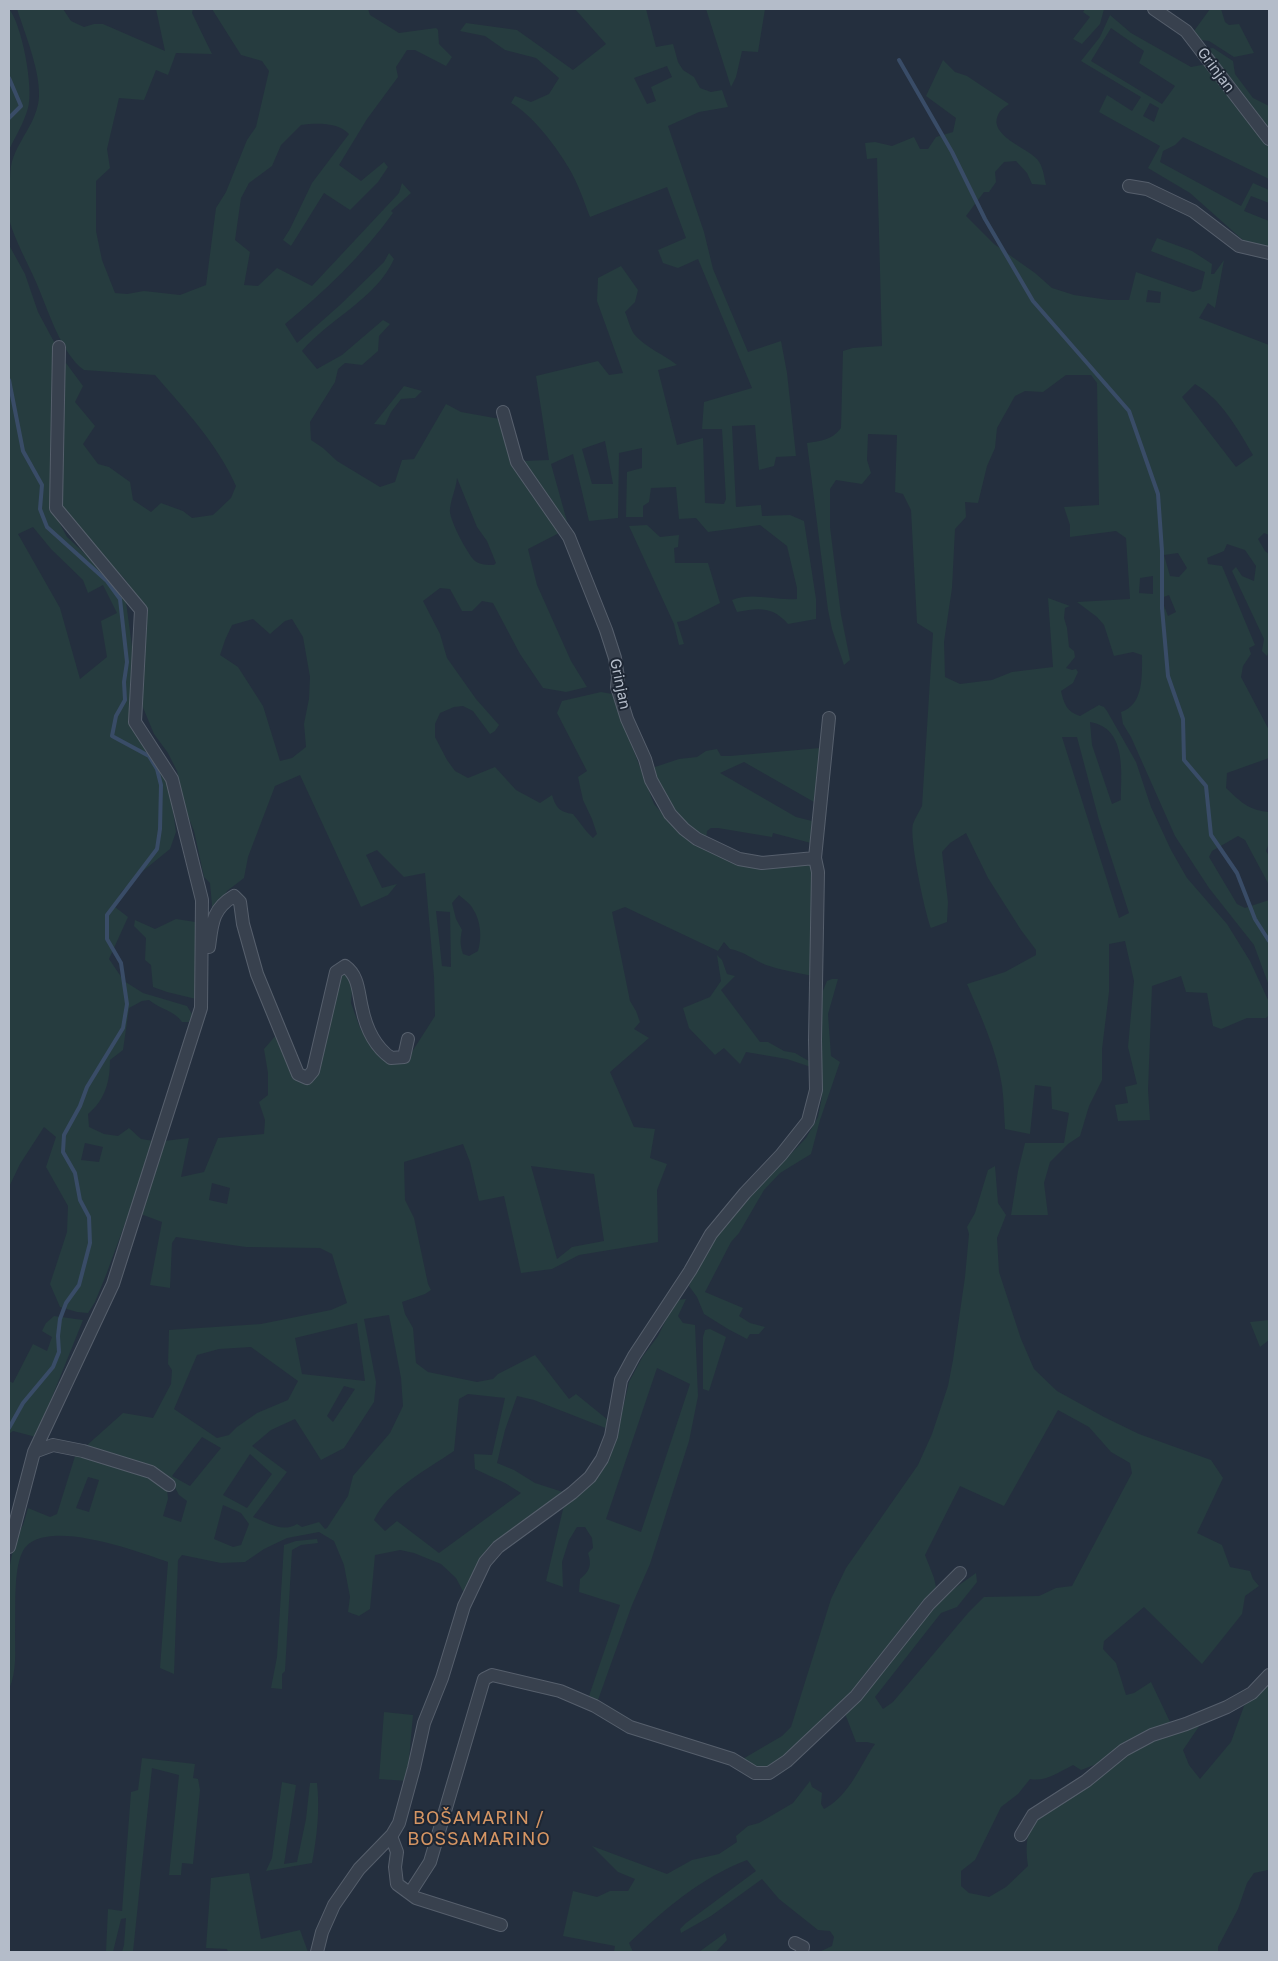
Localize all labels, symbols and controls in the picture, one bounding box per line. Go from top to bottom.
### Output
street label: Grinjan [1193,44,1239,96]
street label: Grinjan [606,657,634,711]
district label: BOŠAMARIN / BOSSAMARINO [406,1807,552,1850]

